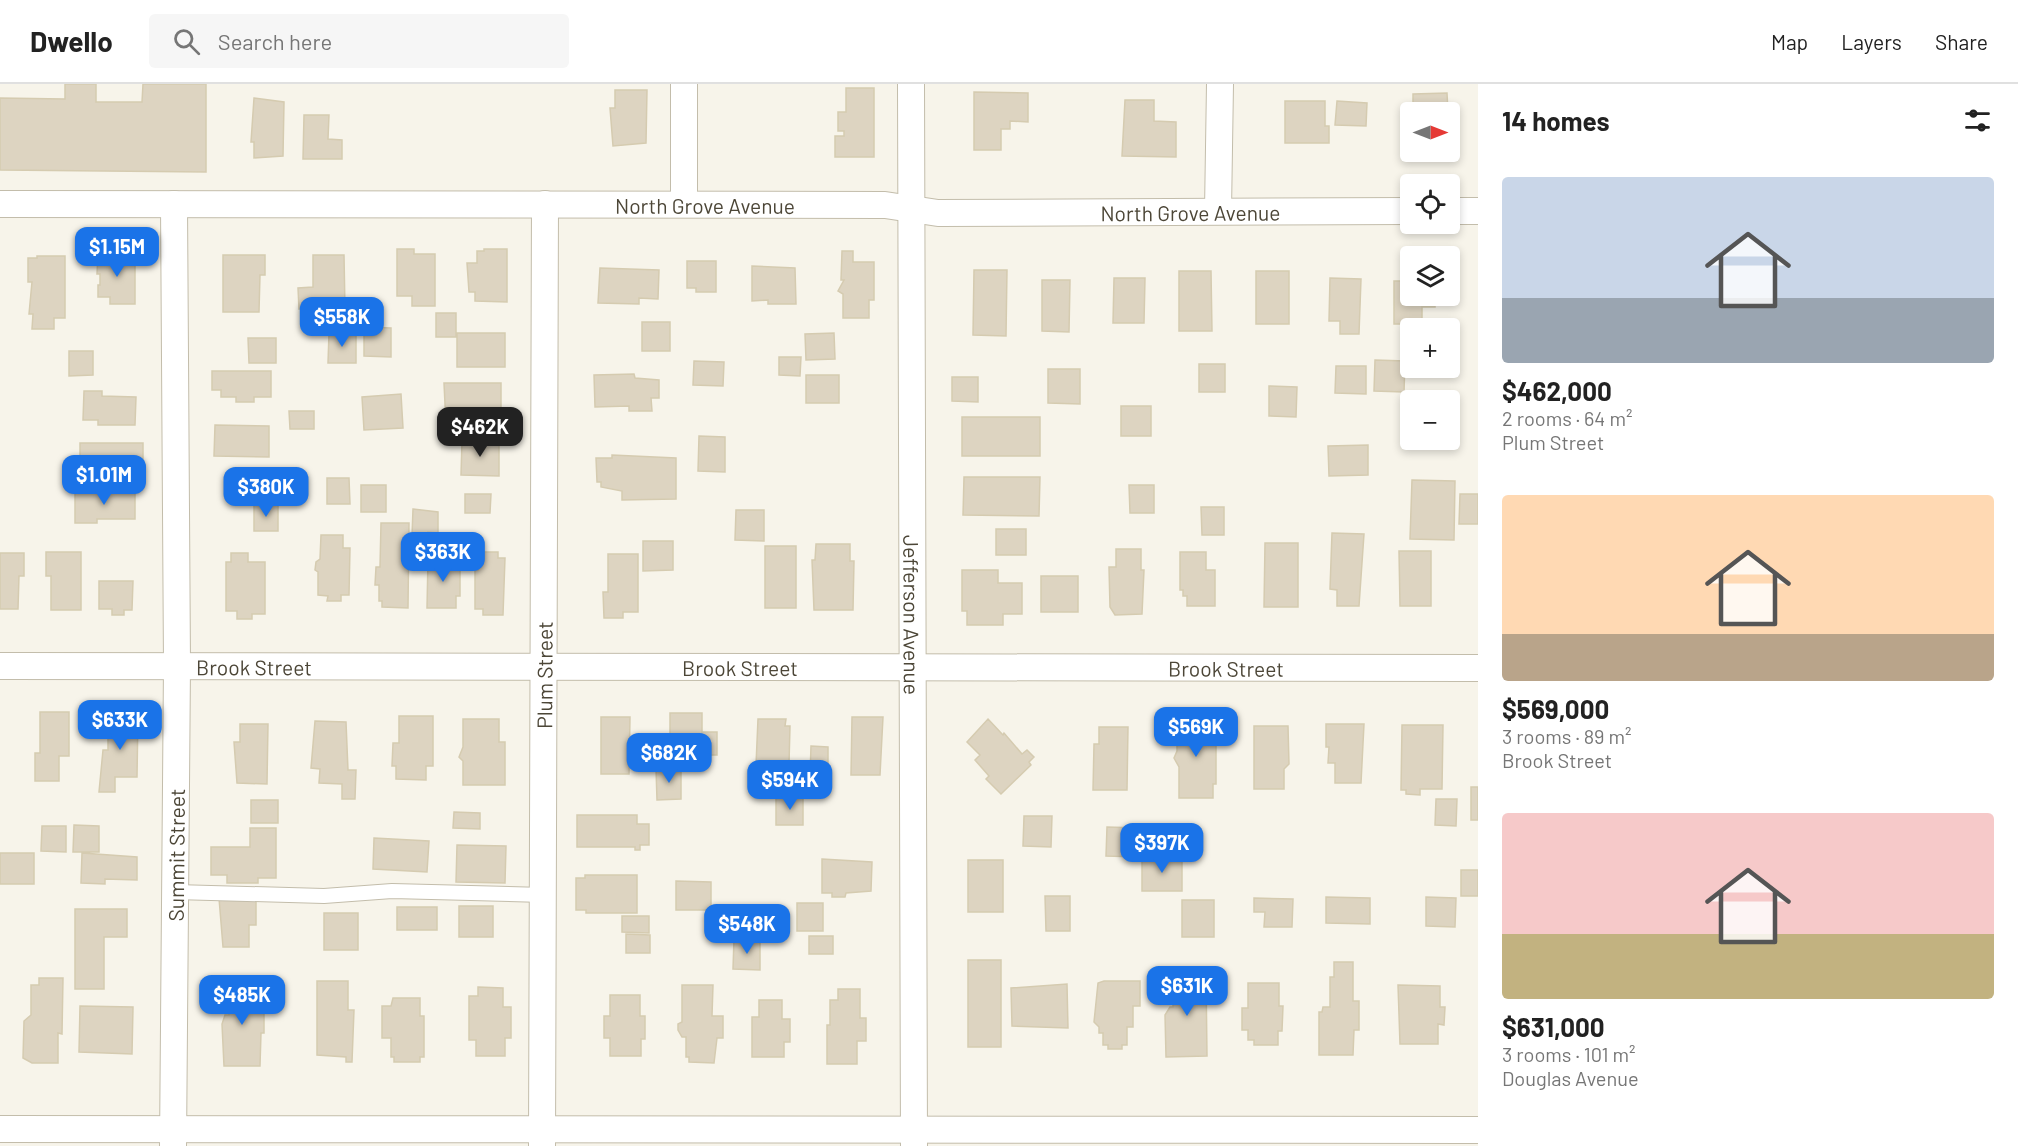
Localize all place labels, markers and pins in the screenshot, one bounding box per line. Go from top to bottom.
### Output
pin: $1.15M [68,227,166,278]
pin: $558K [300,297,384,348]
pin: $462K [438,407,522,458]
pin: $1.01M [55,455,153,506]
pin: $380K [224,467,308,518]
pin: $363K [401,532,485,583]
pin: $633K [78,700,162,751]
pin: $569K [1154,707,1238,758]
pin: $682K [627,733,711,784]
pin: $594K [748,760,832,811]
pin: $397K [1120,823,1204,874]
pin: $548K [705,904,789,955]
pin: $631K [1145,966,1229,1017]
pin: $485K [200,975,284,1026]

